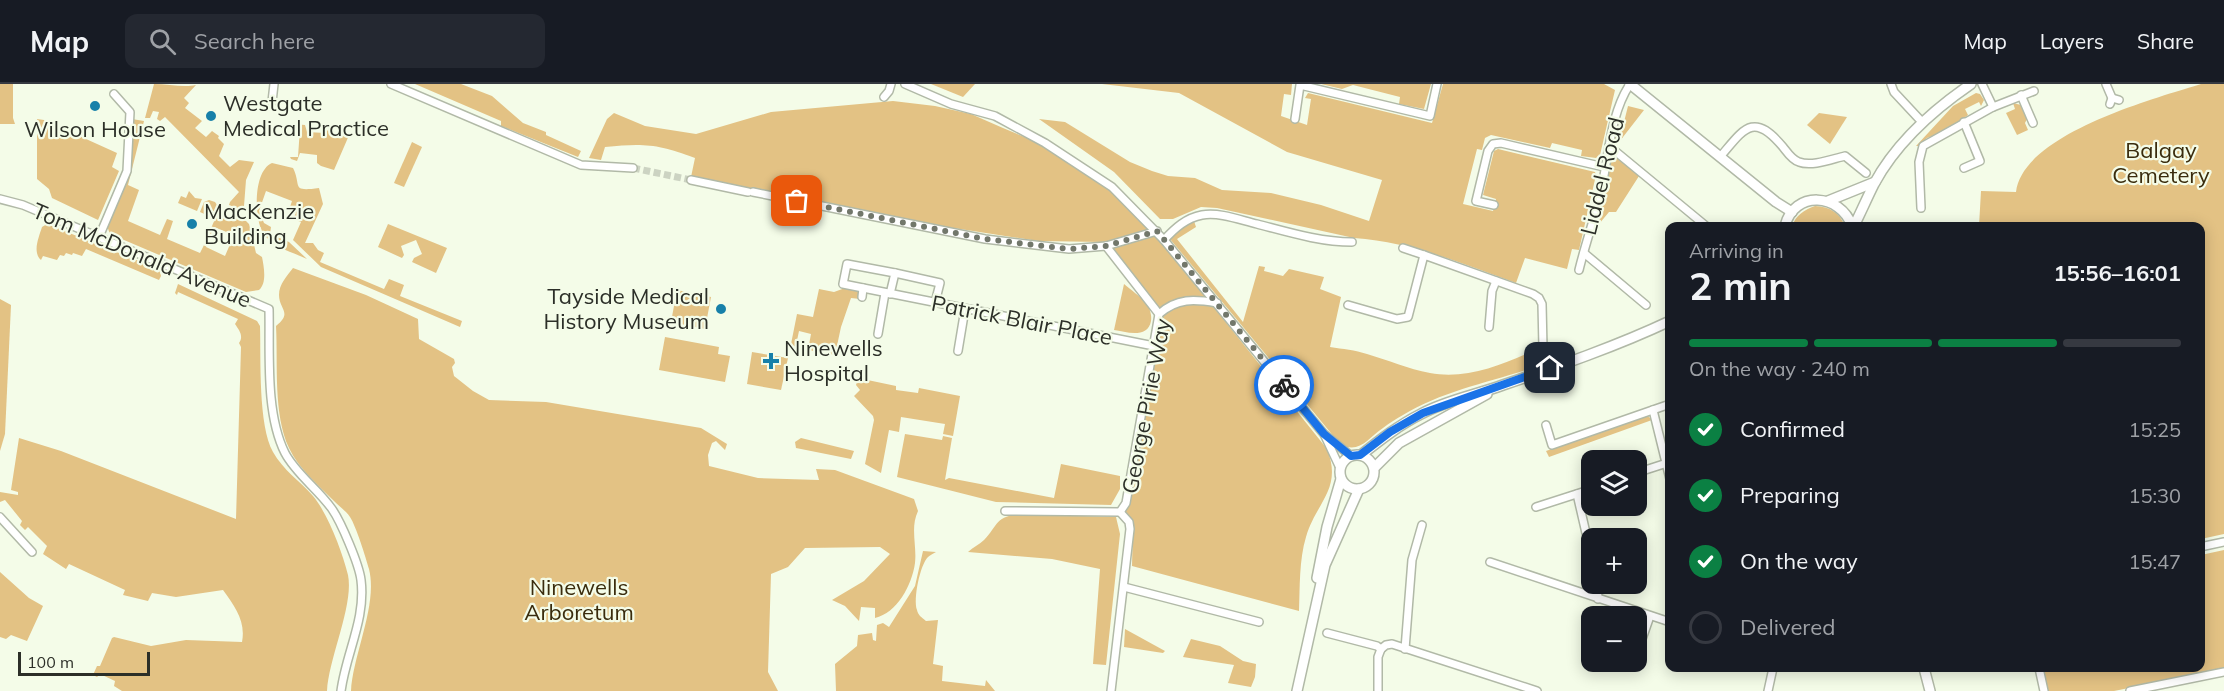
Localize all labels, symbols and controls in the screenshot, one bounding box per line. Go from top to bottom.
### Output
search box [125,14,545,68]
text: Map [30,24,89,59]
icon: search [146,25,179,58]
text: Search here [194,27,315,55]
text: Map [1964,28,2007,54]
text: Layers [2040,28,2104,54]
text: Share [2137,28,2194,54]
place label: Westgate Medical Practice [223,89,389,142]
marker: Wilson House [88,99,102,113]
marker: Westgate Medical Practice [204,109,218,123]
street label: Liddel Road [1574,114,1630,238]
place label: Wilson House [24,115,166,143]
park label: Balgay Cemetery [2112,136,2210,189]
pin [771,175,822,226]
icon: bag [780,184,813,217]
street label: Tom McDonald Avenue [28,196,256,314]
place label: MacKenzie Building [204,197,314,250]
marker: MacKenzie Building [185,217,199,231]
text: Arriving in [1689,238,1784,263]
text: 15:56–16:01 [2053,259,2181,287]
text: 2 min [1689,261,1792,310]
place label: Tayside Medical History Museum [543,282,709,335]
street label: Patrick Blair Place [929,289,1115,351]
marker: Tayside Medical History Museum [714,302,728,316]
street label: George Pirie Way [1115,316,1177,496]
place label: Ninewells Hospital [784,334,883,387]
pin [1524,342,1575,393]
icon: home [1533,351,1566,384]
marker: Ninewells Hospital [762,352,780,370]
courier [1254,355,1314,415]
text: On the way · 240 m [1689,356,1870,381]
icon: bike [1268,369,1301,402]
icon: check [1689,413,1722,446]
text: Confirmed [1740,415,1845,443]
text: 15:25 [2128,417,2181,442]
map controls [1581,450,1647,672]
button: layers [1581,450,1647,516]
icon: check [1689,479,1722,512]
text: Preparing [1740,481,1840,509]
text: 15:30 [2128,483,2181,508]
button: + [1581,528,1647,594]
icon: check [1689,545,1722,578]
text: On the way [1740,547,1858,575]
text: 15:47 [2128,549,2181,574]
park label: Ninewells Arboretum [524,573,634,626]
button: − [1581,606,1647,672]
text: Delivered [1740,613,1835,641]
scale bar [18,649,150,676]
text: 100 m [27,652,74,672]

